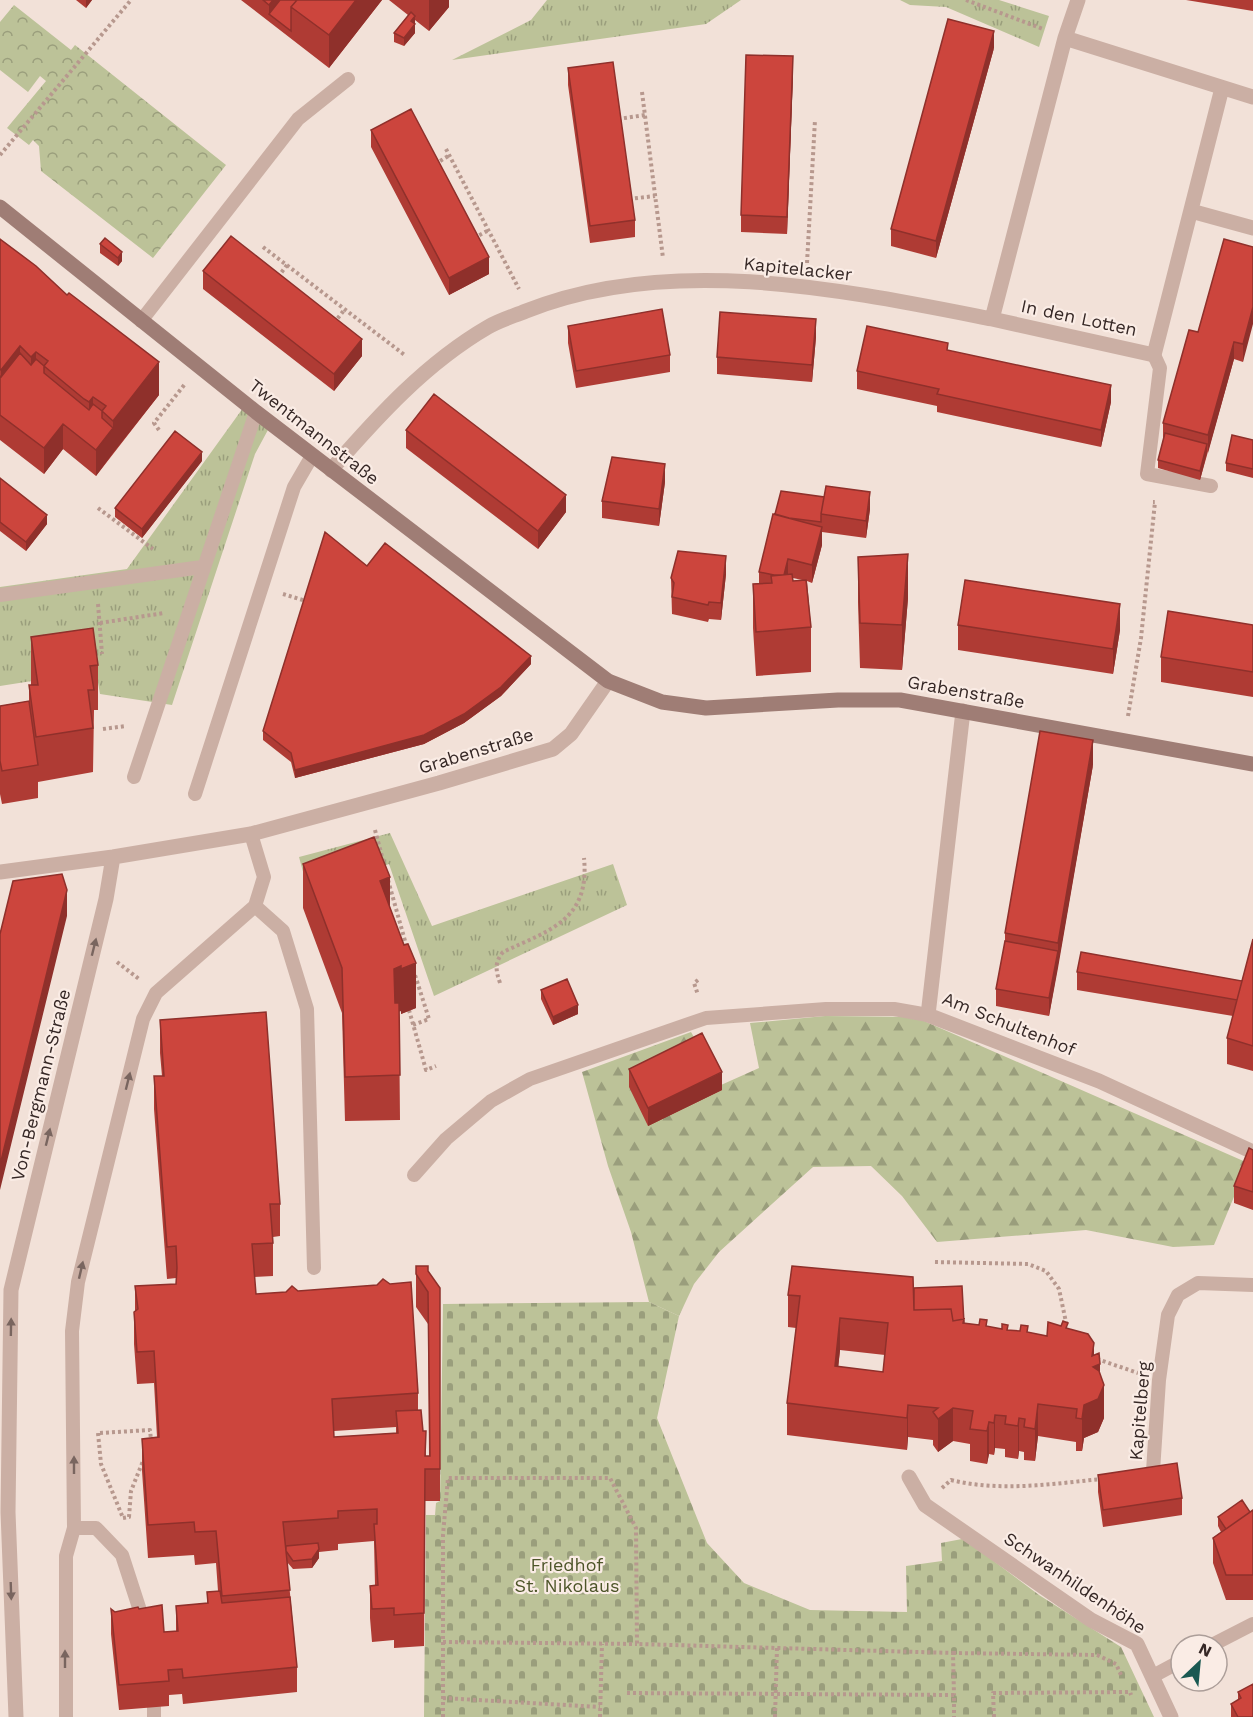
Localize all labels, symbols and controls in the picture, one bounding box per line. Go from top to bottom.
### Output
street label: Kapitelacker [743,252,853,285]
street label: In den Lotten [1019,295,1139,340]
street label: Twentmannstraße [245,374,383,489]
street label: Grabenstraße [906,671,1026,712]
street label: Grabenstraße [416,723,536,778]
one-way arrow [90,938,99,957]
street label: Von-Bergmann-Straße [7,987,75,1183]
street label: Am Schultenhof [939,987,1079,1060]
one-way arrow [123,1072,133,1090]
one-way arrow [44,1128,54,1146]
one-way arrow [76,1261,86,1280]
one-way arrow [6,1318,16,1337]
street label: Kapitelberg [1125,1360,1154,1461]
one-way arrow [69,1455,79,1474]
street label: Schwanhildenhöhe [1000,1527,1150,1638]
park label: Friedhof St. Nikolaus [515,1554,619,1596]
one-way arrow [7,1582,16,1601]
north arrow [1169,1633,1229,1693]
text: N [1196,1639,1215,1661]
one-way arrow [60,1649,70,1668]

